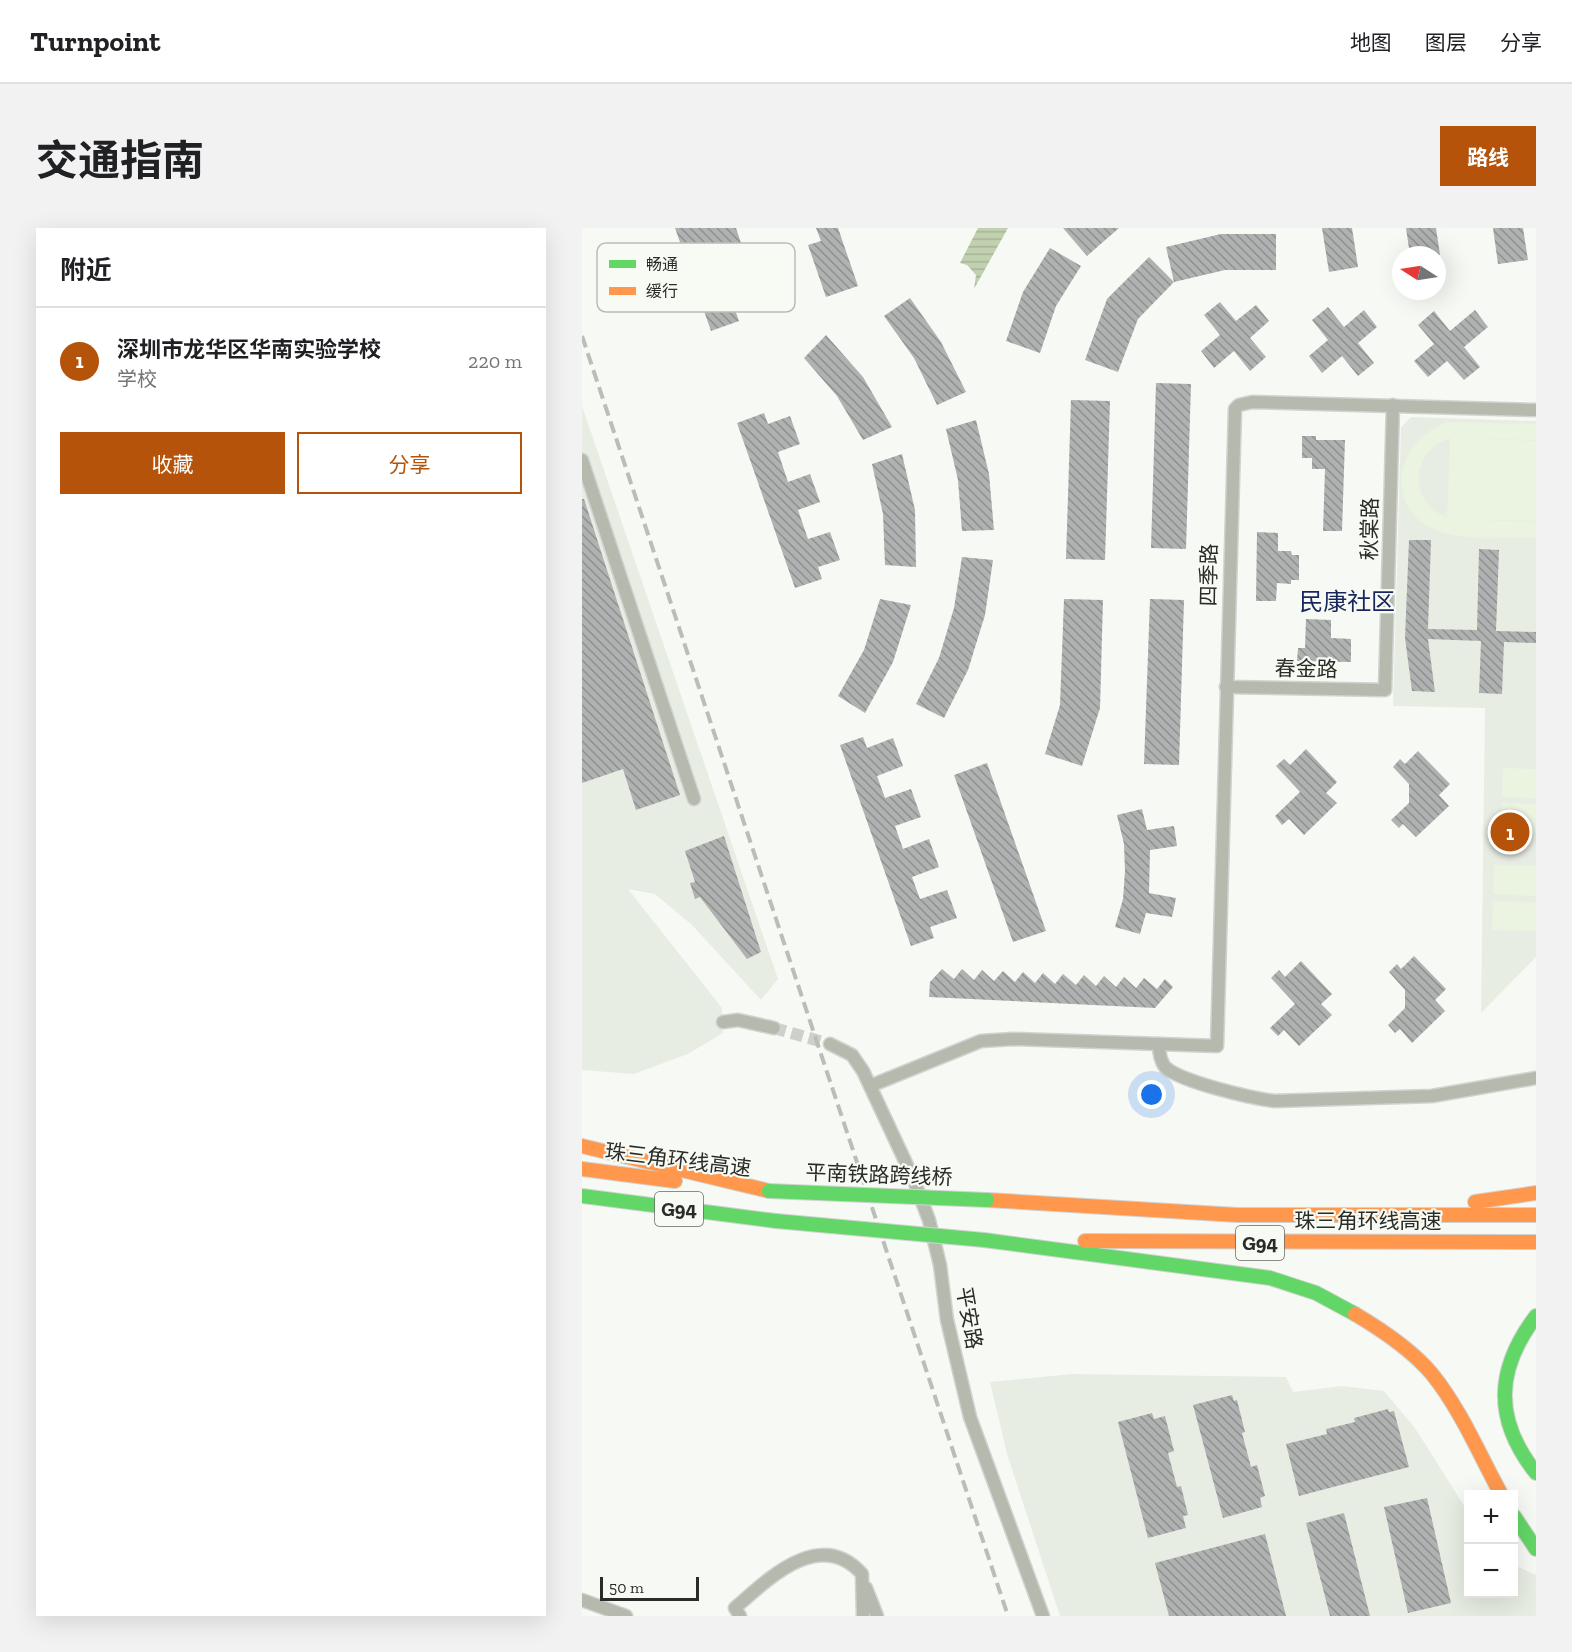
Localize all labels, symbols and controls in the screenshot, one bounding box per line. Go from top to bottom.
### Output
text: Turnpoint [30,25,160,58]
text: 地图 [1350,30,1392,55]
text: 图层 [1425,30,1467,55]
text: 分享 [1500,30,1542,55]
button: 路线 [1440,126,1536,186]
text: 交通指南 [36,135,204,186]
legend [597,243,795,312]
north arrow [1392,246,1446,300]
text: 附近 [60,254,112,286]
text: 畅通 [646,255,678,274]
text: 缓行 [646,282,678,301]
text: 深圳市龙华区华南实验学校 [117,336,381,363]
text: 1 [75,349,84,373]
text: 220 m [468,349,522,373]
text: 学校 [117,367,157,391]
button: 收藏 [60,432,285,494]
button: 分享 [297,432,522,494]
street label: 秋棠路 [1356,497,1383,561]
street label: 四季路 [1195,543,1222,607]
district label: 民康社区 [1299,587,1395,616]
street label: 春金路 [1274,655,1338,682]
pin: 1 [1490,810,1530,854]
your location [1137,1080,1166,1109]
street label: 珠三角环线高速 [604,1138,753,1181]
street label: 平南铁路跨线桥 [805,1159,953,1190]
road number: G94 [655,1192,703,1226]
street label: 珠三角环线高速 [1295,1208,1442,1233]
road number: G94 [1236,1226,1284,1260]
street label: 平安路 [952,1285,987,1351]
map controls [1464,1490,1518,1598]
button: + [1464,1490,1518,1544]
button: − [1464,1544,1518,1598]
scale bar [600,1574,699,1602]
text: 50 m [609,1578,644,1597]

